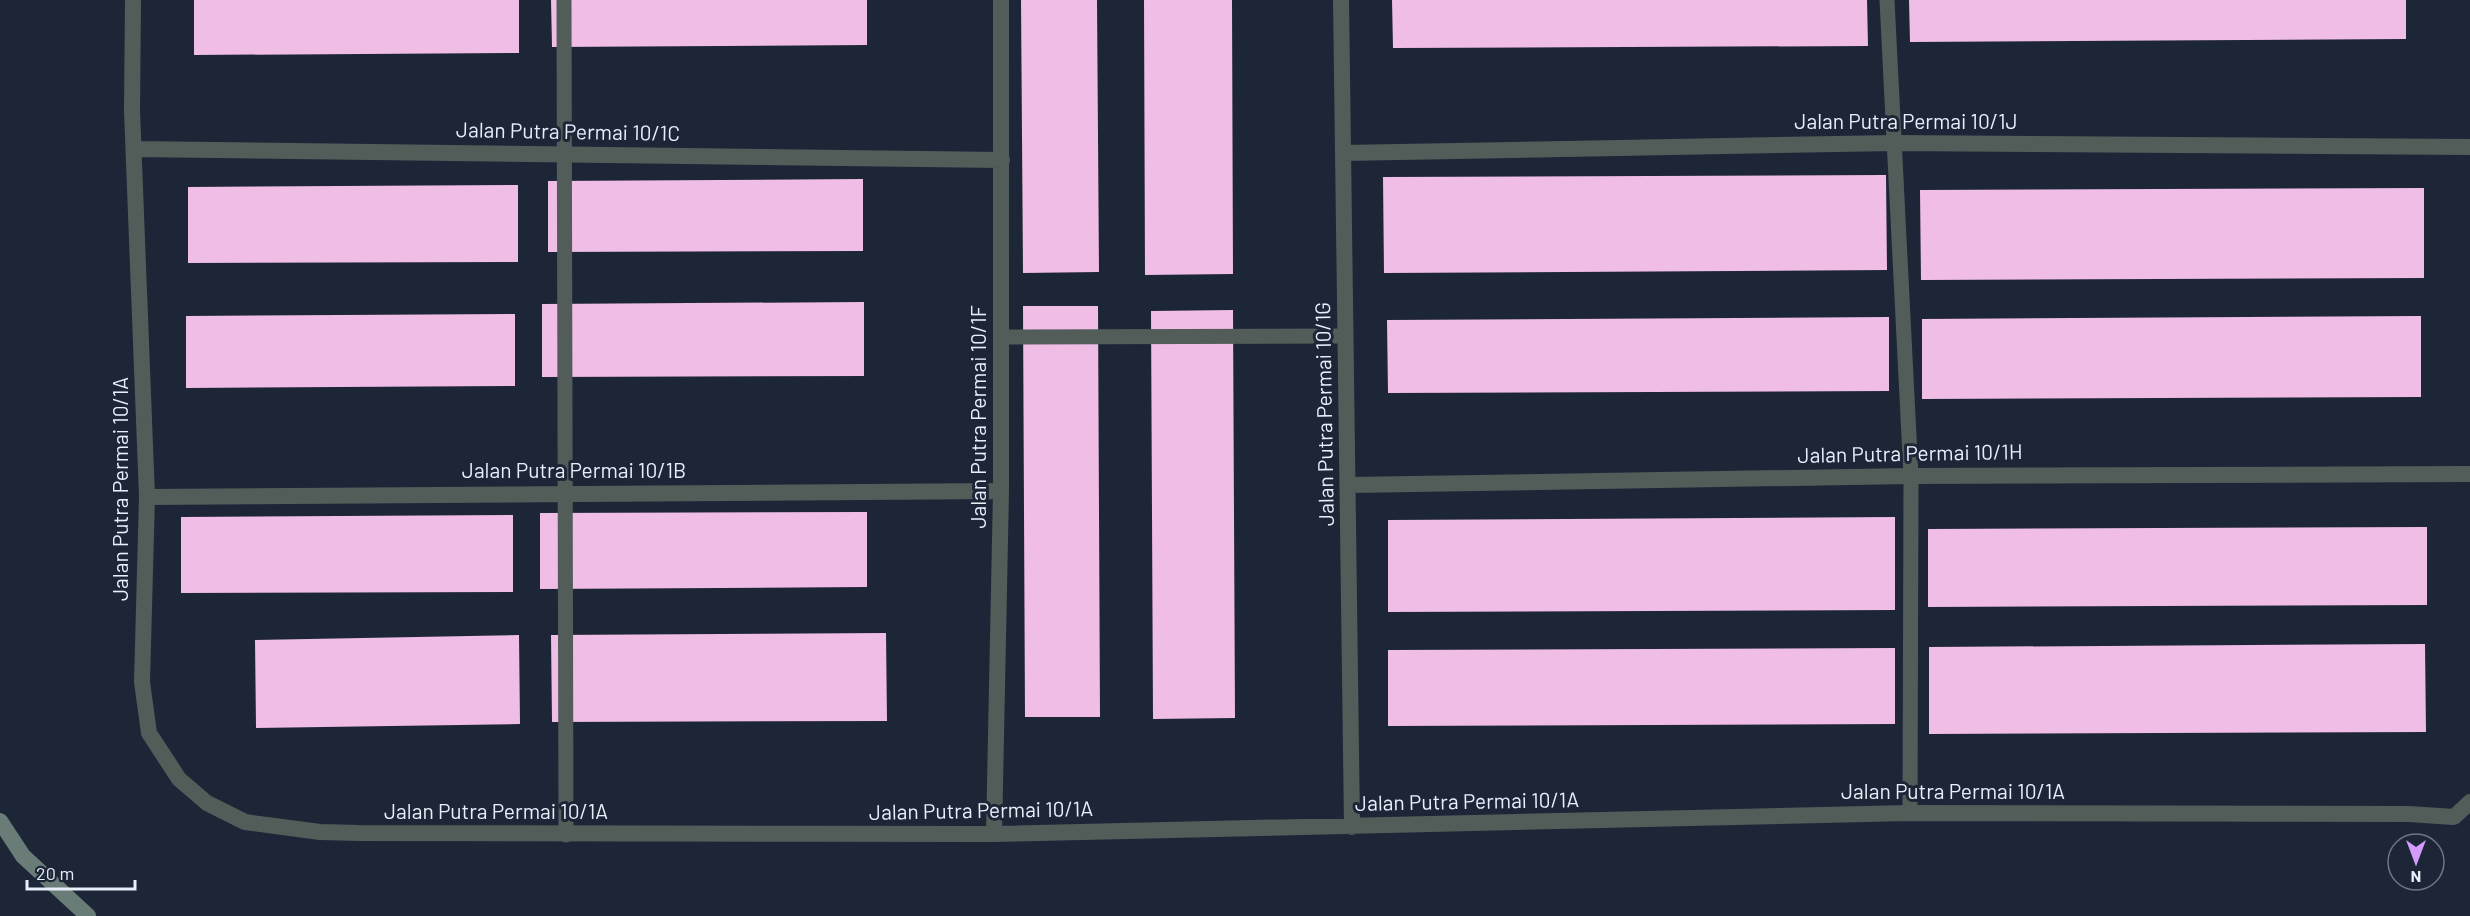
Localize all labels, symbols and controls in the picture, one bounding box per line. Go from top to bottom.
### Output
street label: Jalan Putra Permai 10/1J [1794,108,2018,133]
street label: Jalan Putra Permai 10/1C [456,116,680,145]
street label: Jalan Putra Permai 10/1G [1309,302,1338,526]
street label: Jalan Putra Permai 10/1F [965,305,990,529]
street label: Jalan Putra Permai 10/1A [107,377,132,601]
street label: Jalan Putra Permai 10/1H [1797,438,2023,467]
street label: Jalan Putra Permai 10/1B [462,457,686,482]
street label: Jalan Putra Permai 10/1A [1841,778,2065,803]
street label: Jalan Putra Permai 10/1A [1355,786,1579,815]
street label: Jalan Putra Permai 10/1A [869,795,1093,824]
street label: Jalan Putra Permai 10/1A [384,798,608,823]
north arrow [2386,832,2446,892]
scale bar [27,853,135,891]
text: 20 m [36,862,74,884]
text: N [2411,868,2421,887]

